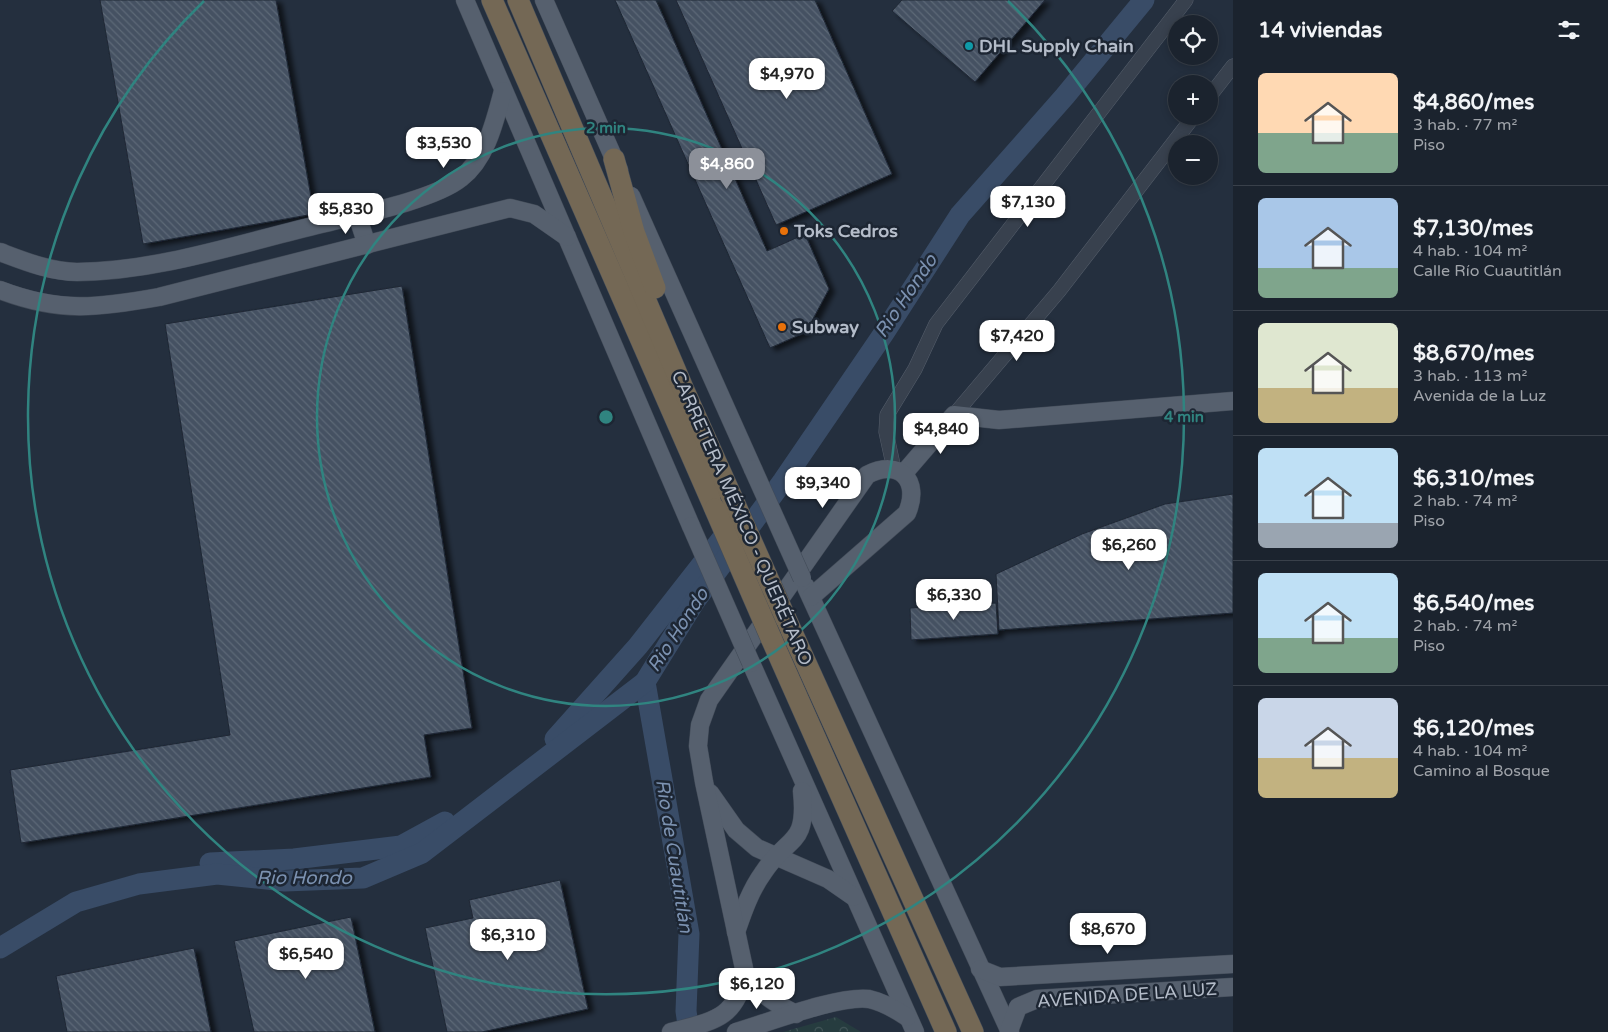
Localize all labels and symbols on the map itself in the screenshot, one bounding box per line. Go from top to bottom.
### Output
place label: DHL Supply Chain [979,35,1134,57]
marker: DHL Supply Chain [963,40,975,52]
pin: $4,970 [746,58,828,100]
text: 2 min [586,119,626,137]
pin: $3,530 [403,126,485,169]
pin: $4,860 [686,148,768,190]
pin: $7,130 [987,186,1069,228]
pin: $5,830 [305,192,387,235]
place label: Toks Cedros [793,220,898,242]
marker: Toks Cedros [778,225,790,237]
water label: Rio Hondo [870,249,943,342]
place label: Subway [792,316,859,338]
pin: $7,420 [976,320,1058,362]
marker: Subway [776,321,788,333]
street label: CARRETERA MÉXICO - QUERÉTARO [667,367,817,669]
centre of rings [597,408,615,426]
text: 4 min [1164,408,1204,426]
pin: $4,840 [900,412,982,455]
pin: $9,340 [782,466,864,509]
pin: $6,260 [1088,528,1170,571]
pin: $6,330 [913,578,995,621]
water label: Rio Hondo [643,583,714,676]
water label: Rio de Cuautitlán [651,778,697,935]
water label: Rio Hondo [256,867,353,889]
pin: $8,670 [1067,912,1149,955]
pin: $6,310 [467,918,549,961]
pin: $6,540 [265,938,347,980]
pin: $6,120 [716,968,798,1010]
street label: AVENIDA DE LA LUZ [1036,978,1218,1012]

